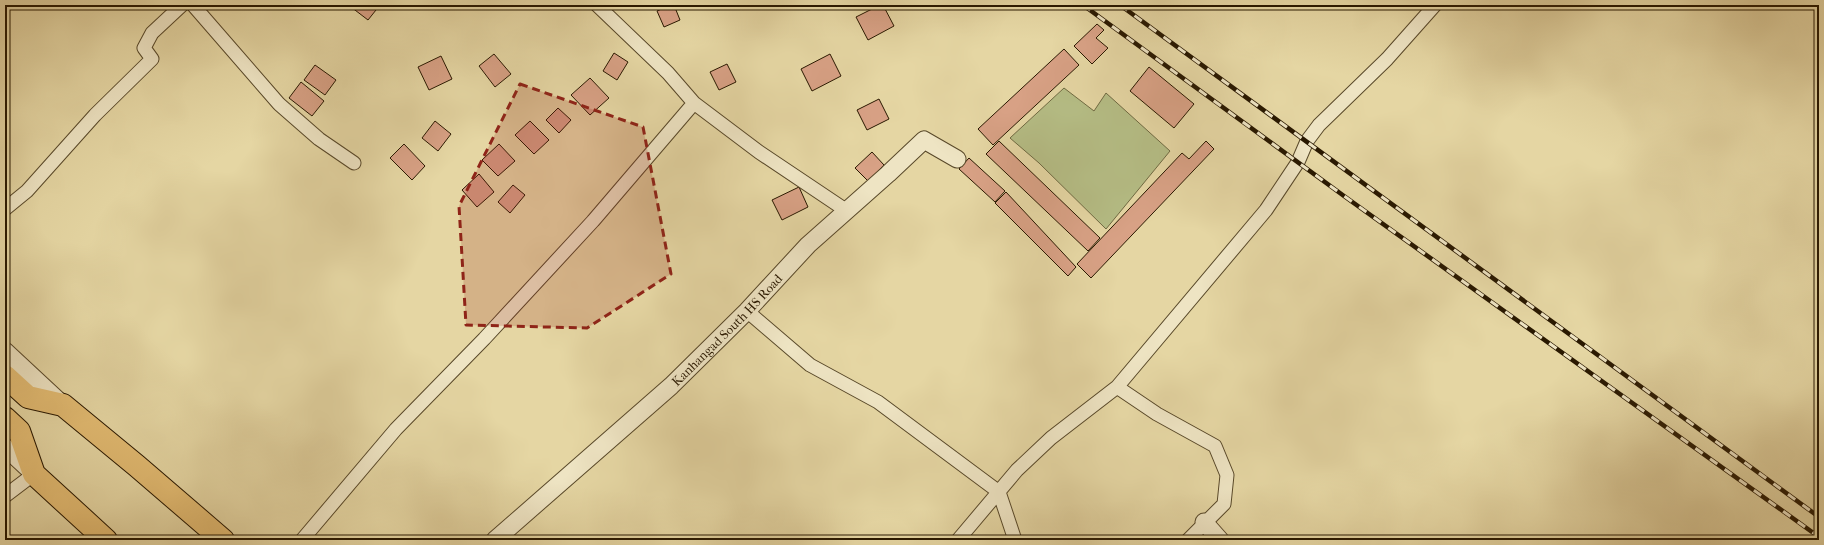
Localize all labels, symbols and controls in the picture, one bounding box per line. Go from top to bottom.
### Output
street label: Kanhangad South HS Road [668,270,786,389]

